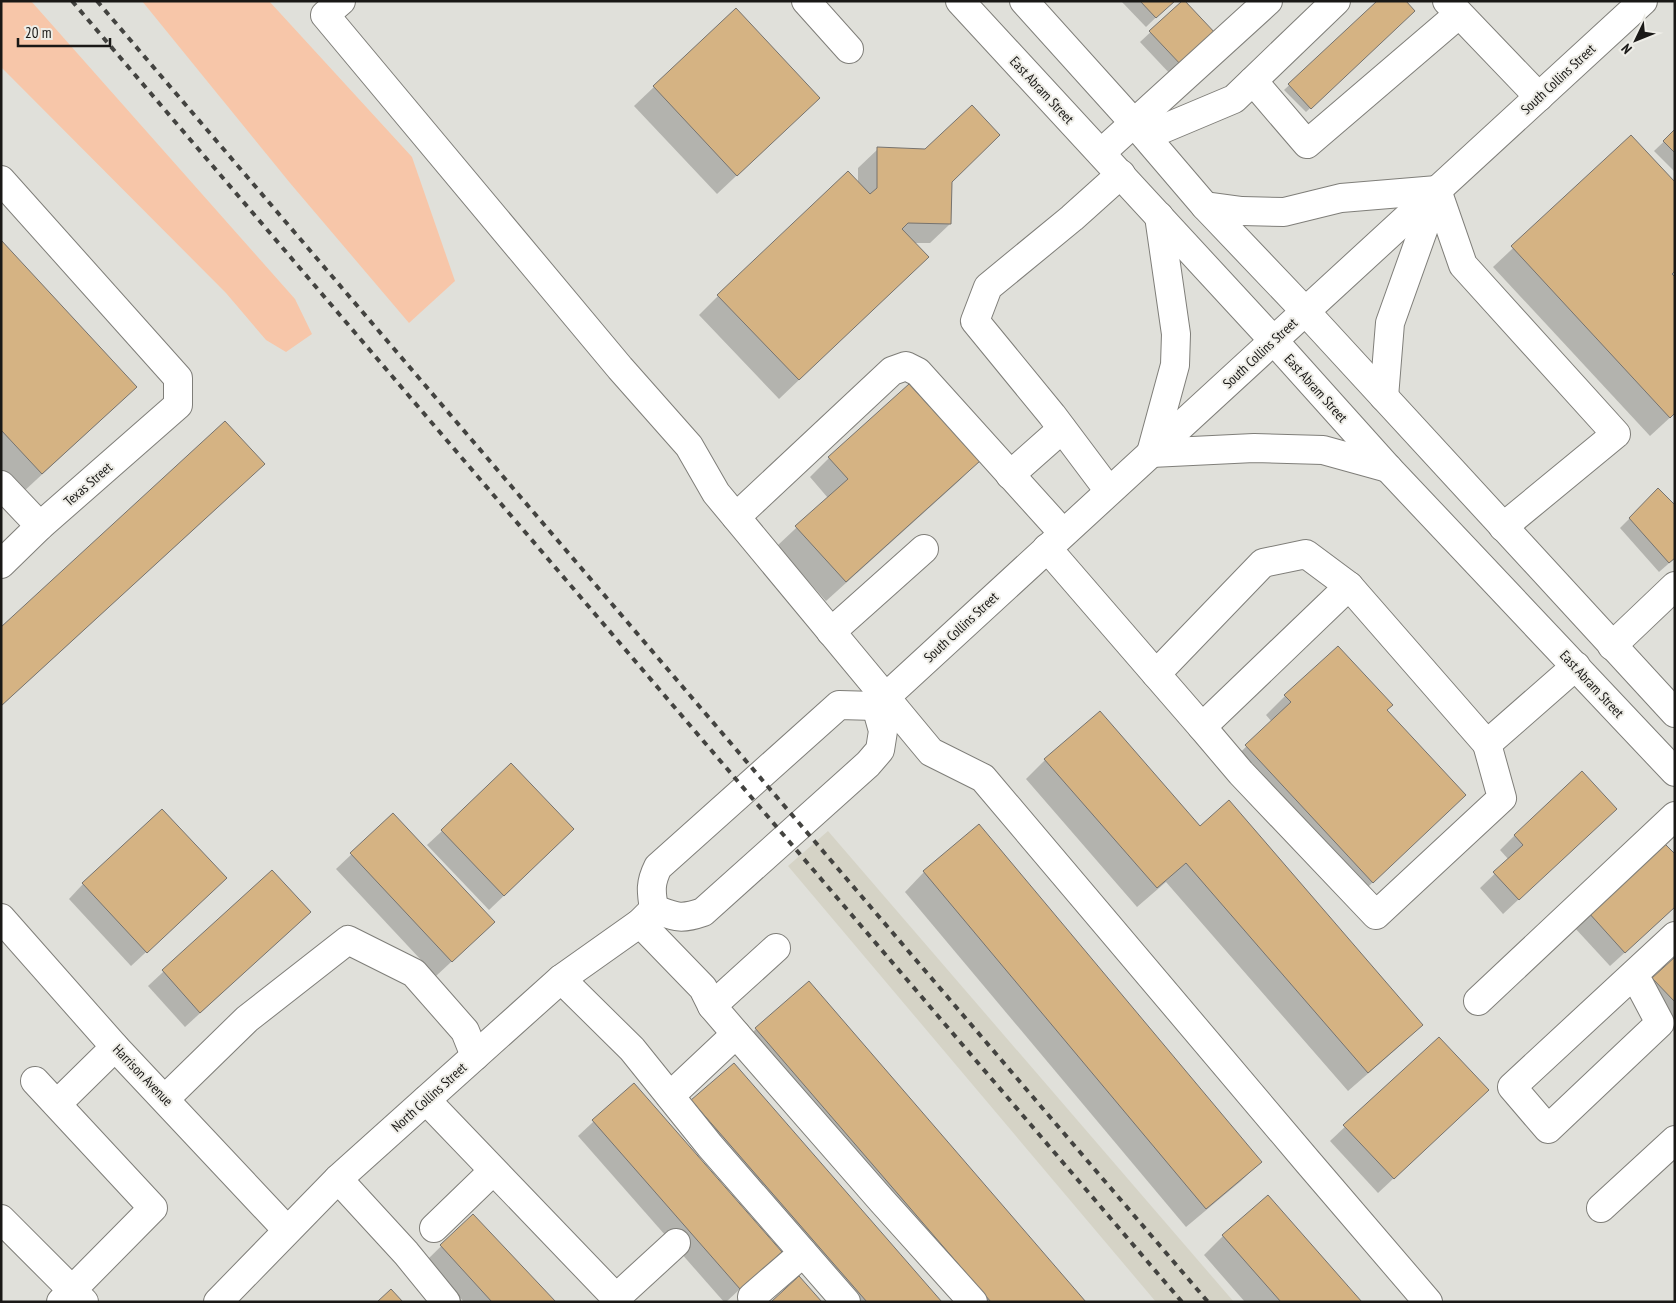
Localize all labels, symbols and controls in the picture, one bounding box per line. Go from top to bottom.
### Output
scale bar [18,15,110,47]
north arrow [1611,15,1661,65]
text: 20 m [25,23,51,42]
street label: South Collins Street [1517,40,1599,118]
text: N [1617,40,1636,58]
street label: East Abram Street [1006,52,1078,128]
street label: South Collins Street [1219,314,1301,392]
street label: East Abram Street [1281,350,1352,426]
street label: Texas Street [60,458,116,510]
street label: South Collins Street [920,588,1002,666]
street label: East Abram Street [1556,646,1628,722]
street label: Harrison Avenue [109,1040,177,1110]
street label: North Collins Street [388,1058,471,1136]

